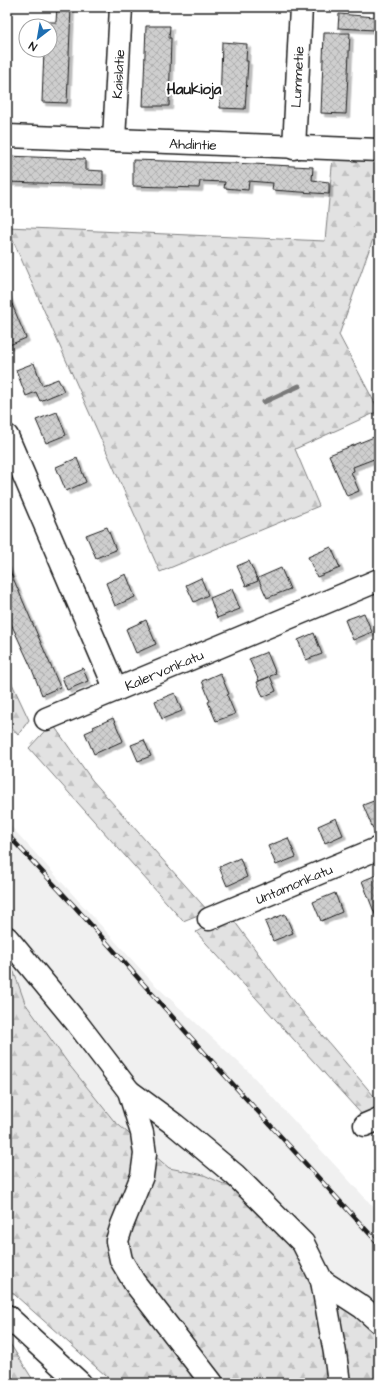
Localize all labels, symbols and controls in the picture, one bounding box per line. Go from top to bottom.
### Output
north arrow [18,18,58,58]
text: N [26,38,40,54]
street label: Lummetie [286,45,310,108]
street label: Kaislatie [108,48,130,99]
district label: Haukioja [167,79,222,100]
street label: Ahdintie [169,134,217,156]
street label: Kalervonkatu [122,645,207,696]
street label: Untamonkatu [253,860,336,910]

